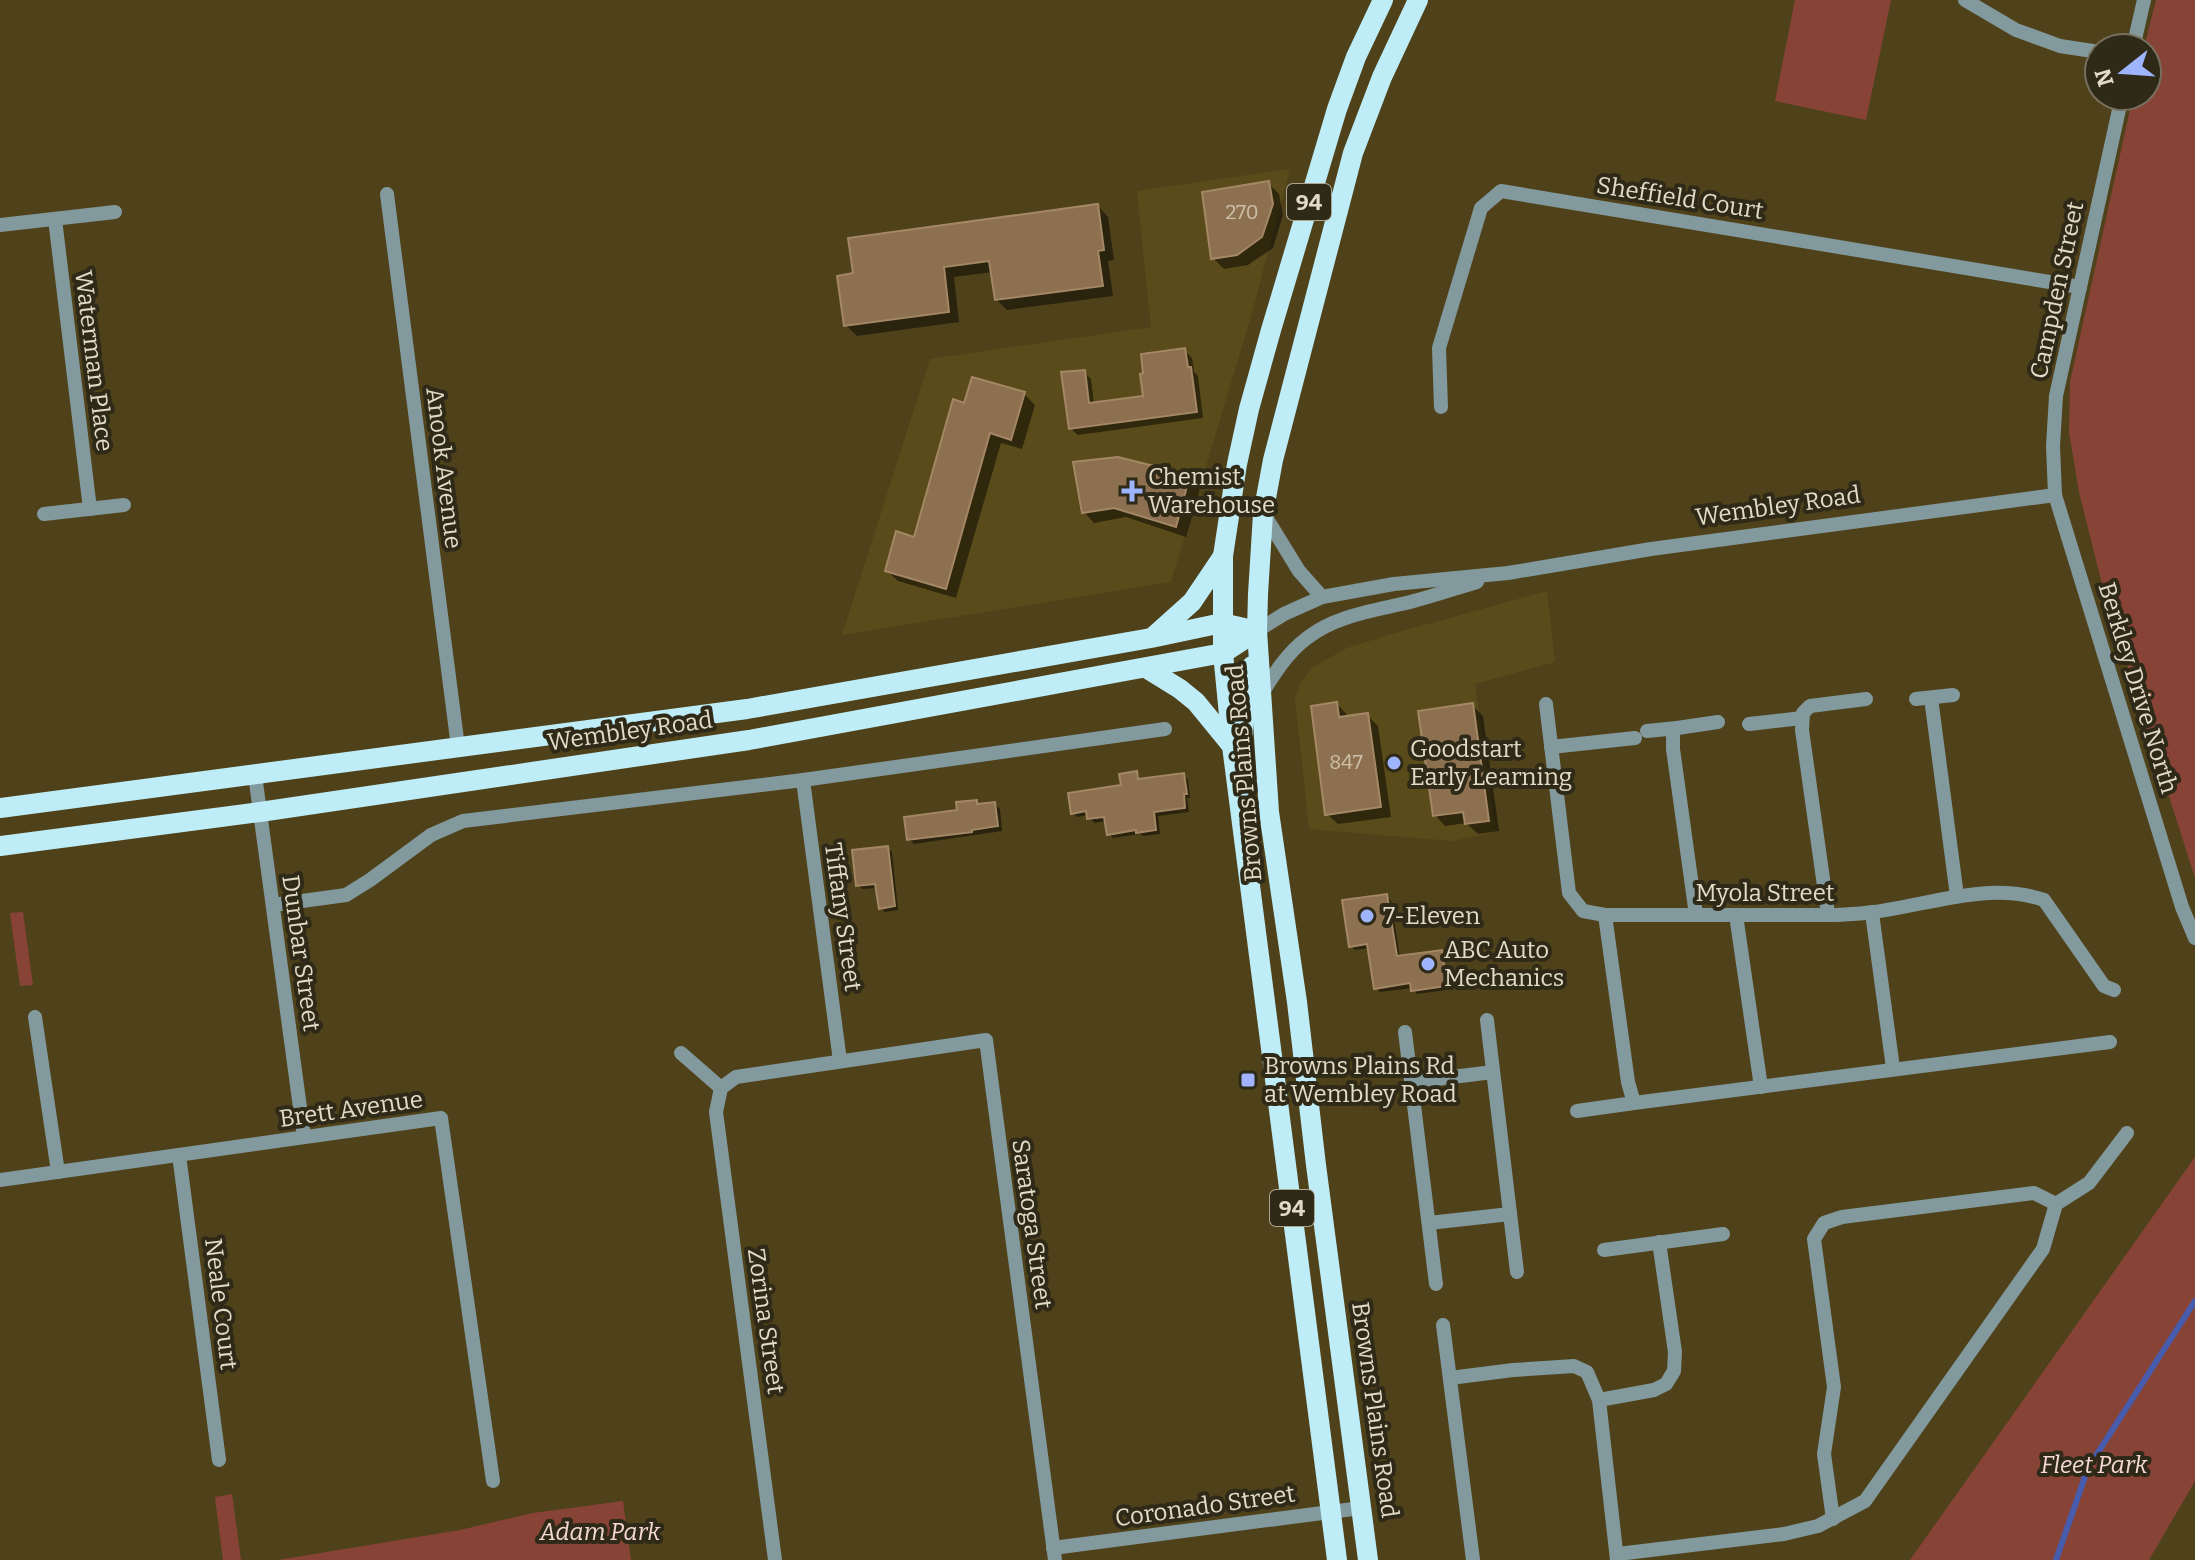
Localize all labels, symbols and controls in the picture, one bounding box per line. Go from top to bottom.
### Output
north arrow [2083,32,2163,112]
text: N [2089,66,2120,90]
street label: Sheffield Court [1594,171,1766,225]
road number: 94 [1287,184,1331,220]
street label: Campden Street [2025,199,2090,381]
house number: 270 [1225,200,1259,224]
street label: Waterman Place [69,269,119,453]
street label: Anook Avenue [420,386,468,550]
place label: Chemist Warehouse [1148,463,1275,519]
street label: Wembley Road [1694,481,1862,531]
marker: Chemist Warehouse [1123,482,1141,500]
street label: Berkley Drive North [2093,579,2183,797]
street label: Browns Plains Road [1221,663,1267,883]
street label: Wembley Road [546,706,714,756]
place label: Goodstart Early Learning [1410,735,1572,791]
house number: 847 [1329,750,1363,774]
marker: Goodstart Early Learning [1385,754,1403,772]
street label: Tiffany Street [819,841,867,993]
street label: Dunbar Street [276,873,326,1033]
street label: Myola Street [1696,879,1835,907]
place label: 7-Eleven [1383,902,1480,930]
marker: 7-Eleven [1358,907,1376,925]
place label: ABC Auto Mechanics [1444,936,1564,992]
marker: ABC Auto Mechanics [1419,955,1437,973]
place label: Browns Plains Rd at Wembley Road [1264,1052,1457,1108]
marker: Browns Plains Rd at Wembley Road [1239,1071,1257,1089]
street label: Brett Avenue [277,1085,425,1133]
street label: Saratoga Street [1006,1137,1058,1311]
road number: 94 [1270,1190,1314,1226]
street label: Neale Court [199,1237,243,1372]
street label: Zorina Street [742,1246,790,1396]
street label: Browns Plains Road [1346,1300,1404,1520]
park label: Fleet Park [2041,1451,2148,1479]
street label: Coronado Street [1113,1479,1297,1532]
park label: Adam Park [539,1518,661,1546]

